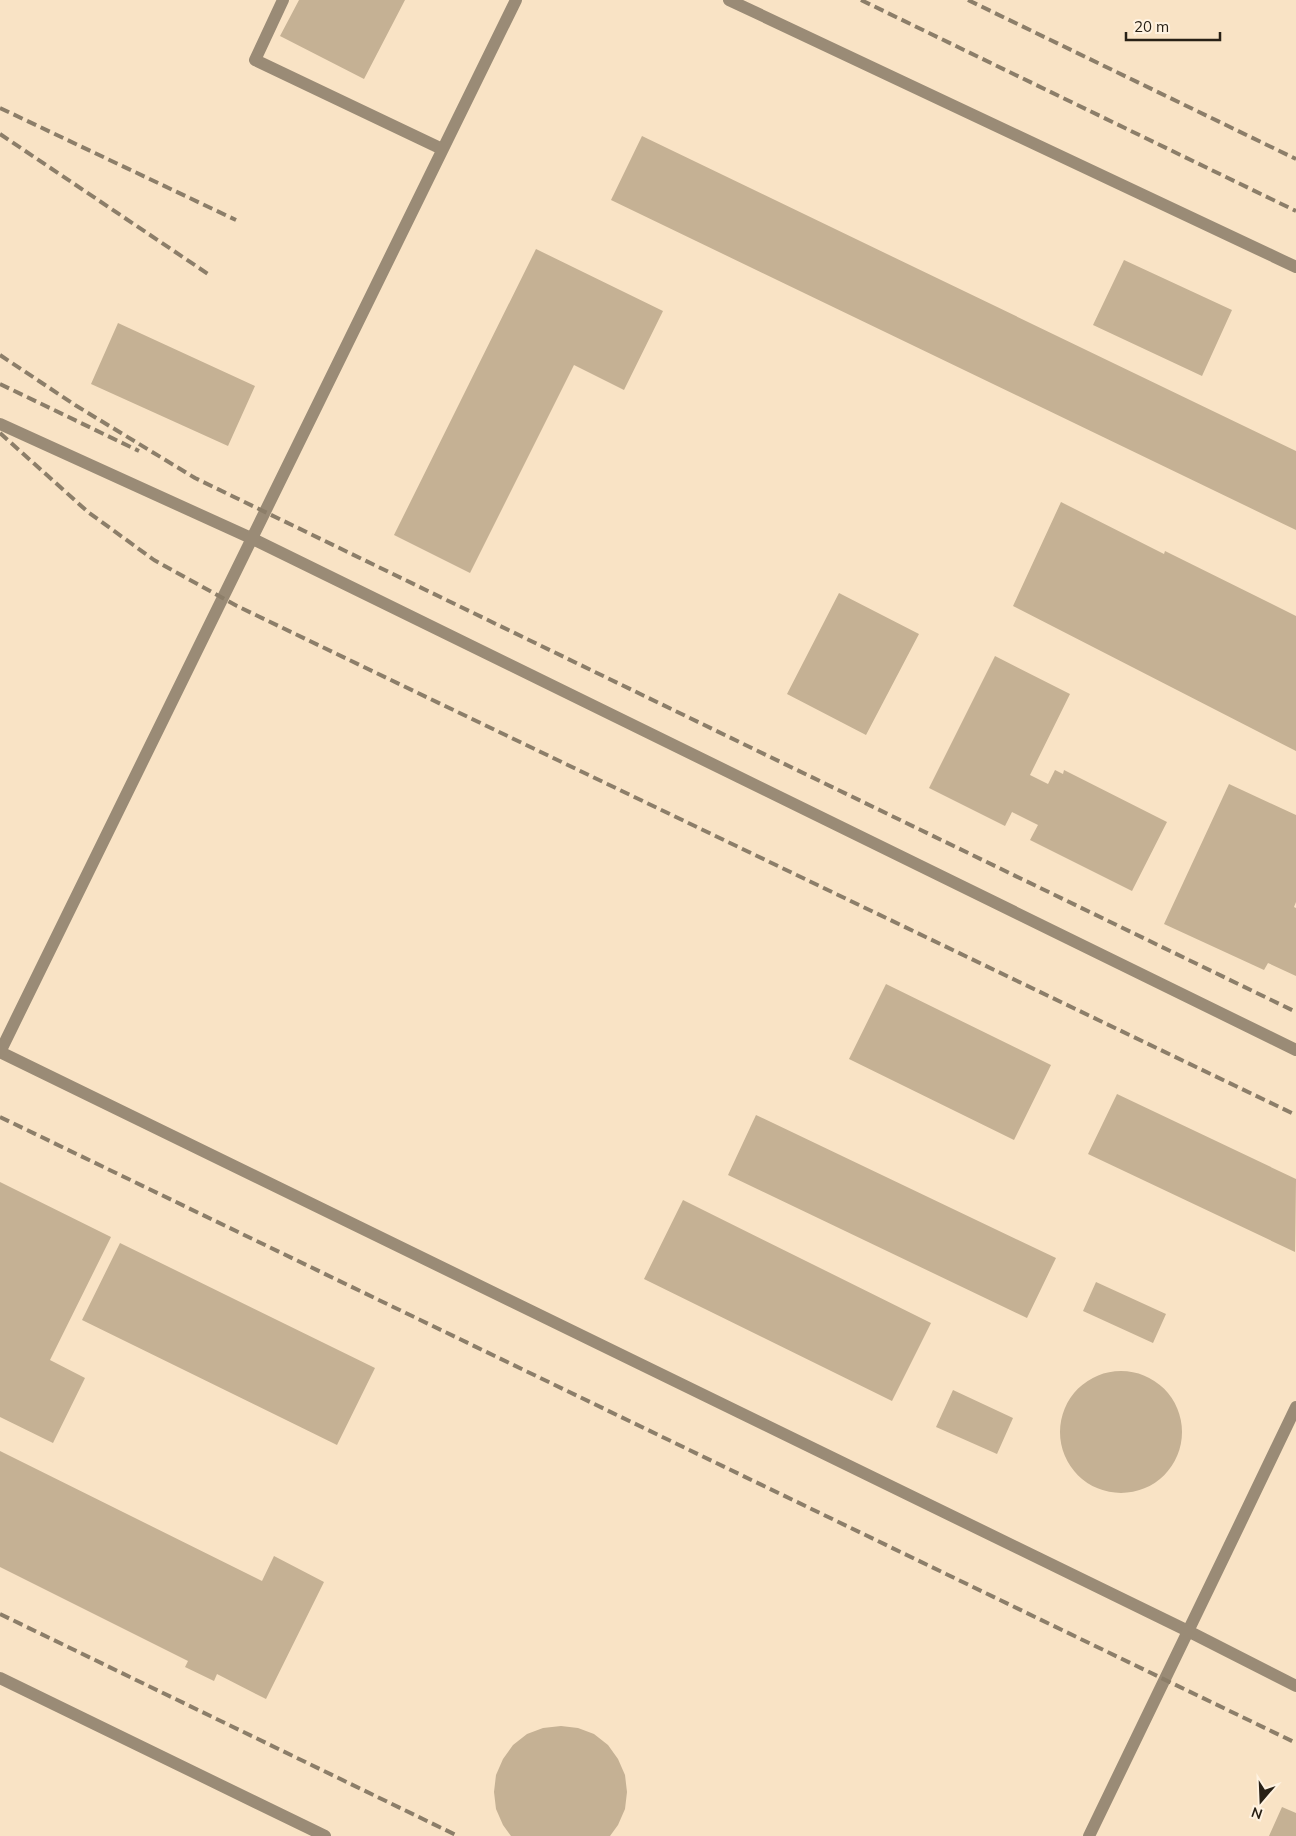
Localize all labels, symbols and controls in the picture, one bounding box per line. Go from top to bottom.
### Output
scale bar [1126,10,1220,42]
text: 20 m [1134,17,1169,36]
north arrow [1236,1776,1286,1826]
text: N [1249,1803,1265,1824]

